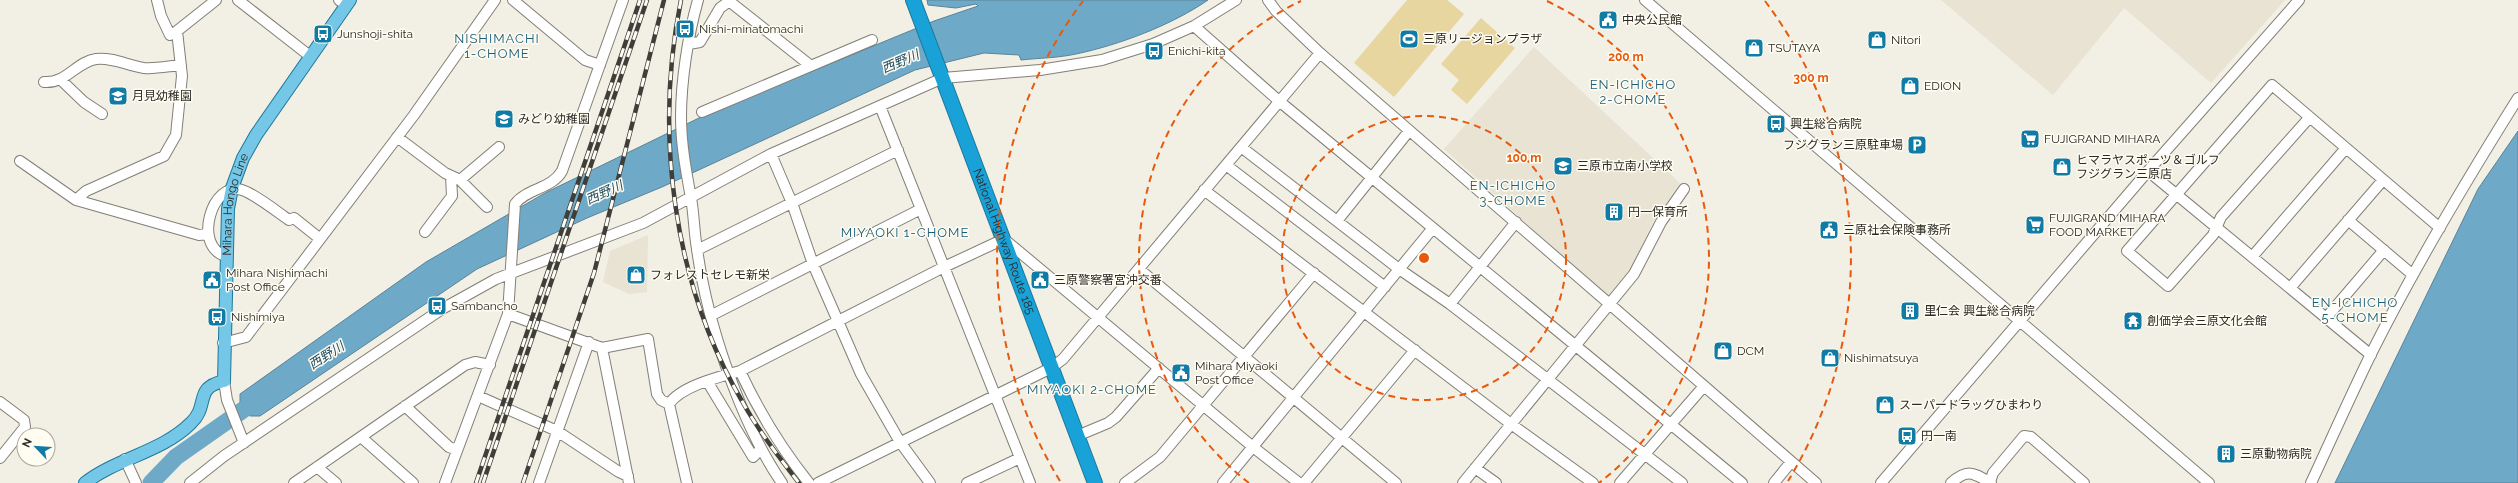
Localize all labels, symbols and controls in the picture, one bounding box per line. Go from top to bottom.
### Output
public building icon: 中央公民館 [1597,9,1619,31]
place label: 中央公民館 [1622,13,1682,27]
bus stop icon: Nishi-minatomachi [674,18,696,40]
place label: Nishi-minatomachi [699,22,803,36]
bus stop icon: Junshoji-shita [312,23,334,45]
place label: Junshoji-shita [337,27,413,41]
sports icon: 三原リージョンプラザ [1398,28,1420,50]
shop icon: Nitori [1866,29,1888,51]
district label: NISHIMACHI 1-CHOME [454,31,540,61]
place label: 三原リージョンプラザ [1423,32,1542,46]
place label: Nitori [1891,33,1921,47]
shop icon: TSUTAYA [1743,37,1765,59]
bus stop icon: Enichi-kita [1143,40,1165,62]
place label: TSUTAYA [1768,41,1820,55]
place label: Enichi-kita [1168,44,1226,58]
water label: 西野川 [879,46,923,76]
text: 200 m [1608,50,1644,64]
text: 300 m [1793,71,1829,85]
shop icon: EDION [1899,75,1921,97]
district label: EN-ICHICHO 2-CHOME [1590,77,1676,107]
place label: EDION [1924,79,1961,93]
school or university icon: 月見幼稚園 [107,85,129,107]
place label: 月見幼稚園 [132,89,192,103]
school or university icon: みどり幼稚園 [493,108,515,130]
place label: みどり幼稚園 [518,112,590,126]
bus stop icon: 興生総合病院 [1765,113,1787,135]
place label: 興生総合病院 [1790,117,1862,131]
supermarket icon: FUJIGRAND MIHARA [2019,128,2041,150]
place label: FUJIGRAND MIHARA [2044,132,2160,146]
parking icon: フジグラン三原駐車場 [1906,134,1928,156]
place label: フジグラン三原駐車場 [1783,138,1903,152]
street label: Mihara Hongo Line [220,151,251,256]
text: 100 m [1507,151,1541,165]
place label: ヒマラヤスポーツ＆ゴルフ フジグラン三原店 [2076,153,2220,181]
school or university icon: 三原市立南小学校 [1552,155,1574,177]
shop icon: ヒマラヤスポーツ＆ゴルフ フジグラン三原店 [2051,156,2073,178]
place label: 三原市立南小学校 [1577,159,1673,173]
street label: National Highway Route 185 [970,167,1038,317]
water label: 西野川 [583,177,627,207]
district label: EN-ICHICHO 3-CHOME [1470,178,1556,208]
building icon: 円一保育所 [1603,201,1625,223]
place label: 円一保育所 [1628,205,1688,219]
place label: FUJIGRAND MIHARA FOOD MARKET [2049,211,2165,239]
supermarket icon: FUJIGRAND MIHARA FOOD MARKET [2024,214,2046,236]
public building icon: 三原社会保険事務所 [1818,219,1840,241]
place label: 三原社会保険事務所 [1843,223,1951,237]
district label: MIYAOKI 1-CHOME [841,225,969,240]
centre of rings [1417,251,1431,265]
shop icon: フォレストセレモ新栄 [625,264,647,286]
place label: Mihara Nishimachi Post Office [226,266,328,294]
place label: フォレストセレモ新栄 [650,268,770,282]
public building icon: Mihara Nishimachi Post Office [201,269,223,291]
public building icon: 三原警察署宮沖交番 [1029,269,1051,291]
place label: 三原警察署宮沖交番 [1054,273,1162,287]
bus stop icon: Sambancho [426,295,448,317]
district label: EN-ICHICHO 5-CHOME [2312,295,2398,325]
place label: Sambancho [451,299,518,313]
building icon: 里仁会 興生総合病院 [1899,300,1921,322]
place label: 里仁会 興生総合病院 [1924,304,2035,318]
bus stop icon: Nishimiya [206,306,228,328]
place label: Nishimiya [231,310,285,324]
temple icon: 創価学会三原文化会館 [2122,310,2144,332]
place label: 創価学会三原文化会館 [2147,314,2267,328]
water label: 西野川 [306,337,348,372]
shop icon: DCM [1712,340,1734,362]
place label: DCM [1737,344,1764,358]
shop icon: Nishimatsuya [1819,347,1841,369]
place label: Nishimatsuya [1844,351,1919,365]
place label: Mihara Miyaoki Post Office [1195,359,1278,387]
public building icon: Mihara Miyaoki Post Office [1170,362,1192,384]
district label: MIYAOKI 2-CHOME [1027,382,1157,397]
shop icon: スーパードラッグひまわり [1874,394,1896,416]
place label: スーパードラッグひまわり [1899,398,2043,412]
bus stop icon: 円一南 [1896,425,1918,447]
north arrow [16,427,56,467]
place label: 円一南 [1921,429,1957,443]
text: N [20,436,35,450]
building icon: 三原動物病院 [2215,443,2237,465]
place label: 三原動物病院 [2240,447,2312,461]

